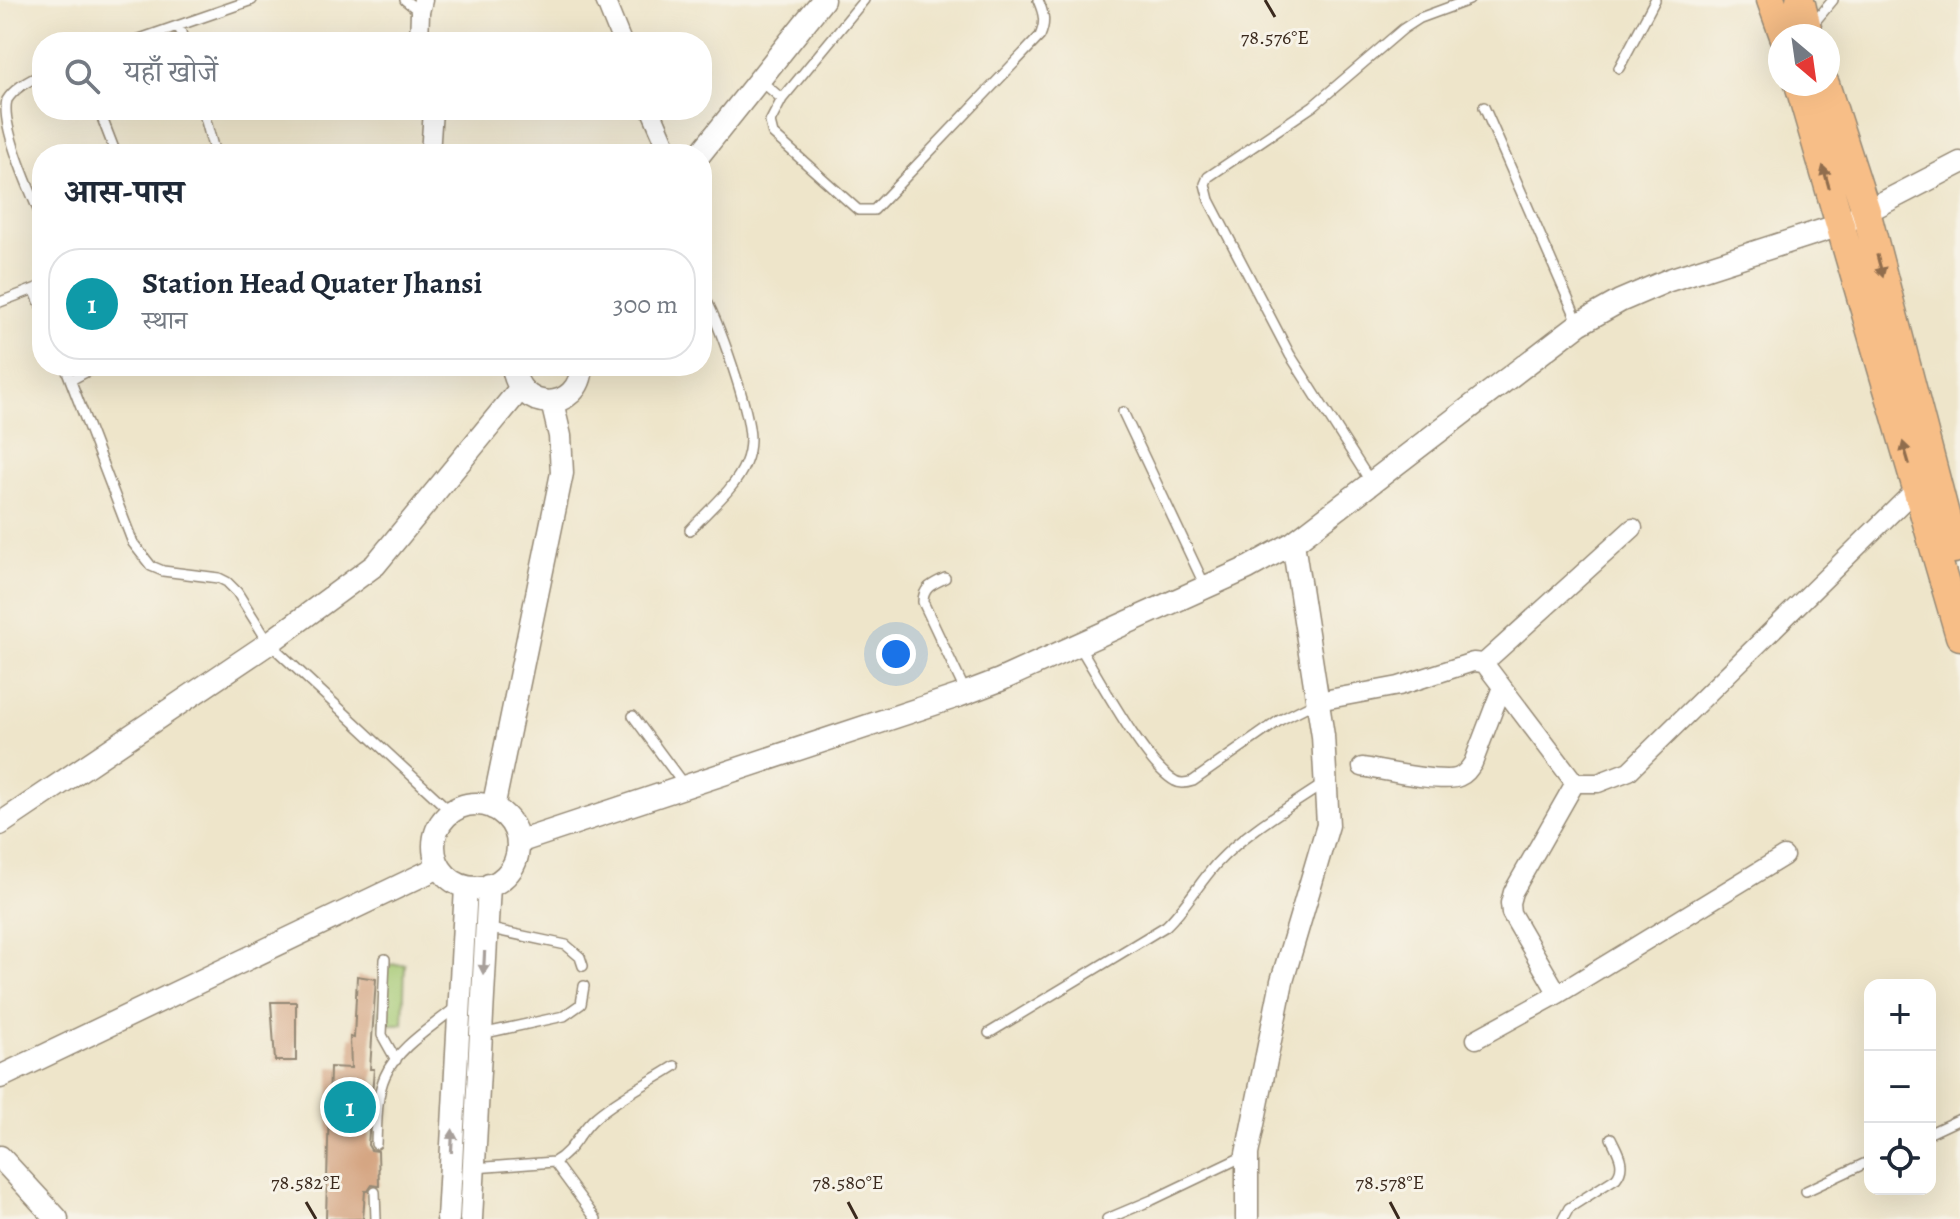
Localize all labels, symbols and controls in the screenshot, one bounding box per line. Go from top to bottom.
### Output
text: 78.576°E [1241,24,1309,51]
north arrow [1768,24,1840,96]
search box [32,32,712,120]
text: यहाँ खोजें [124,52,218,92]
icon: search [60,54,104,98]
one-way arrow [1819,164,1832,188]
text: आस-पास [64,168,184,215]
one-way arrow [1875,253,1887,278]
text: Station Head Quater Jhansi [142,263,482,303]
text: 1 [87,287,97,322]
text: 300 m [613,287,678,322]
text: स्थान [142,303,187,338]
one-way arrow [1900,441,1912,466]
your location [876,634,916,674]
one-way arrow [477,951,490,976]
map controls [1864,979,1936,1195]
button: + [1864,979,1936,1051]
button: − [1864,1051,1936,1123]
pin: 1 [324,1077,376,1137]
button: locate [1864,1123,1936,1195]
one-way arrow [446,1128,459,1153]
text: 78.582°E [271,1169,341,1196]
text: 78.580°E [812,1169,884,1196]
text: 78.578°E [1356,1169,1424,1196]

